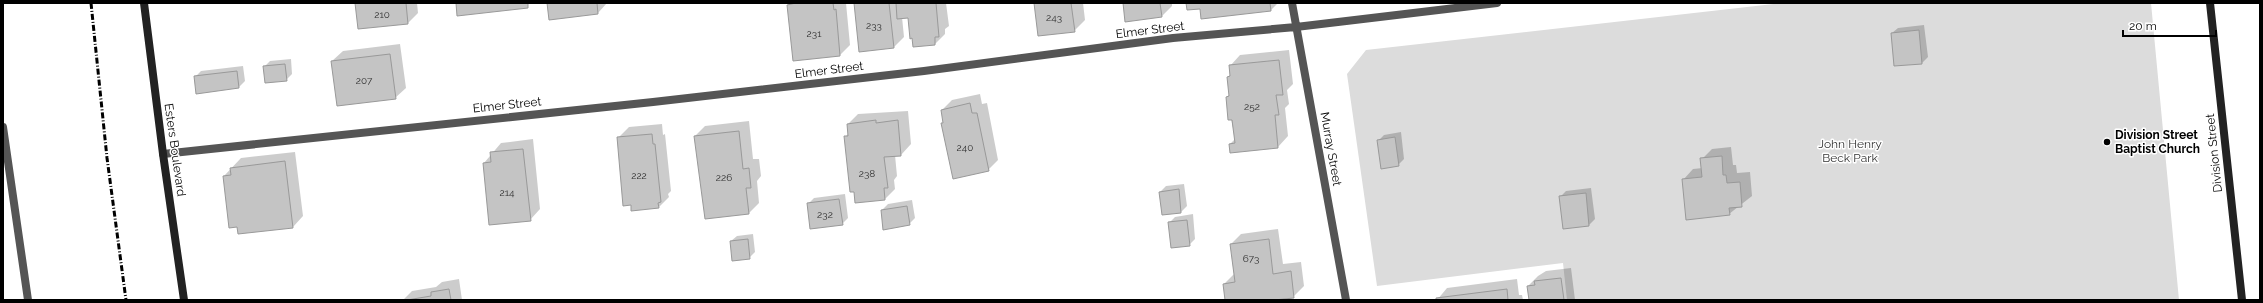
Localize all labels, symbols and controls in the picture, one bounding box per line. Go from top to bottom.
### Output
house number: 210 [374,9,390,20]
house number: 243 [1046,12,1062,23]
scale bar [2123,12,2216,38]
street label: Elmer Street [1115,19,1185,41]
text: 20 m [2129,19,2157,33]
house number: 233 [866,20,882,31]
house number: 231 [807,28,822,39]
street label: Elmer Street [794,59,864,81]
house number: 207 [356,75,373,86]
street label: Elmer Street [472,94,542,116]
house number: 252 [1244,101,1260,112]
street label: Esters Boulevard [162,103,188,197]
street label: Murray Street [1318,111,1344,187]
street label: Division Street [2203,113,2225,193]
place label: Division Street Baptist Church [2115,128,2200,156]
park label: John Henry Beck Park [1818,137,1882,165]
marker: Division Street Baptist Church [2102,137,2112,147]
house number: 240 [957,142,973,153]
house number: 238 [859,168,875,179]
house number: 222 [631,170,647,181]
house number: 226 [716,172,732,183]
house number: 214 [500,187,515,198]
house number: 232 [817,209,833,220]
house number: 673 [1243,253,1259,264]

